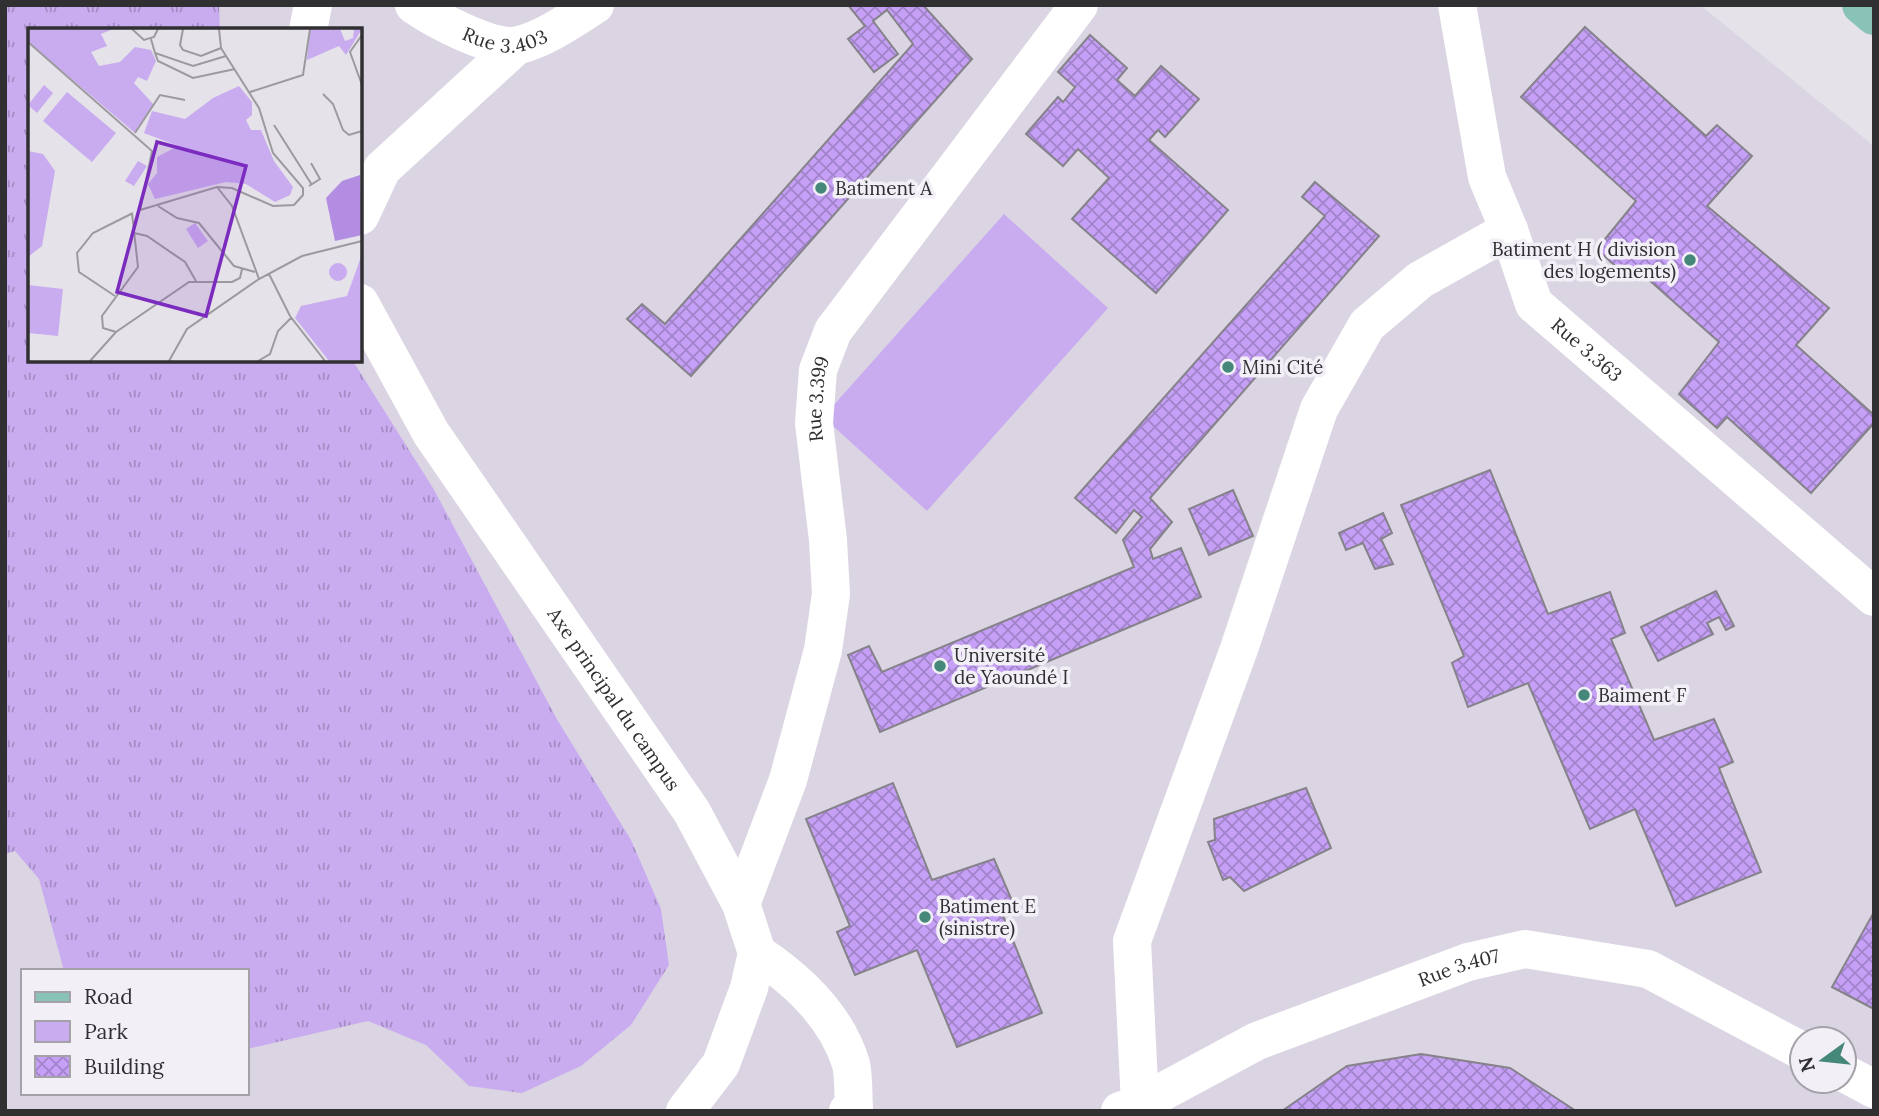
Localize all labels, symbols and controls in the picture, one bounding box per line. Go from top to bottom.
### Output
street label: Rue 3.403 [459,21,551,58]
inset map [28,28,362,362]
place label: Batiment A [835,176,933,200]
marker: Batiment A [813,180,829,196]
place label: Batiment H ( division des logements) [1492,237,1676,284]
marker: Batiment H ( division des logements) [1682,252,1698,268]
street label: Rue 3.363 [1547,312,1627,387]
street label: Rue 3.399 [802,352,834,443]
place label: Mini Cité [1242,355,1323,379]
marker: Mini Cité [1220,359,1236,375]
street label: Axe principal du campus [542,602,686,795]
place label: Université de Yaoundé I [954,643,1069,689]
marker: Université de Yaoundé I [932,658,948,674]
place label: Baiment F [1598,683,1686,707]
marker: Baiment F [1576,687,1592,703]
place label: Batiment E (sinistre) [939,894,1036,941]
marker: Batiment E (sinistre) [917,909,933,925]
street label: Rue 3.407 [1415,943,1502,992]
legend [21,969,248,1095]
text: Road [84,983,133,1010]
text: Park [84,1018,128,1045]
north arrow [1788,1025,1858,1095]
text: Building [84,1053,164,1080]
text: N [1793,1054,1820,1075]

